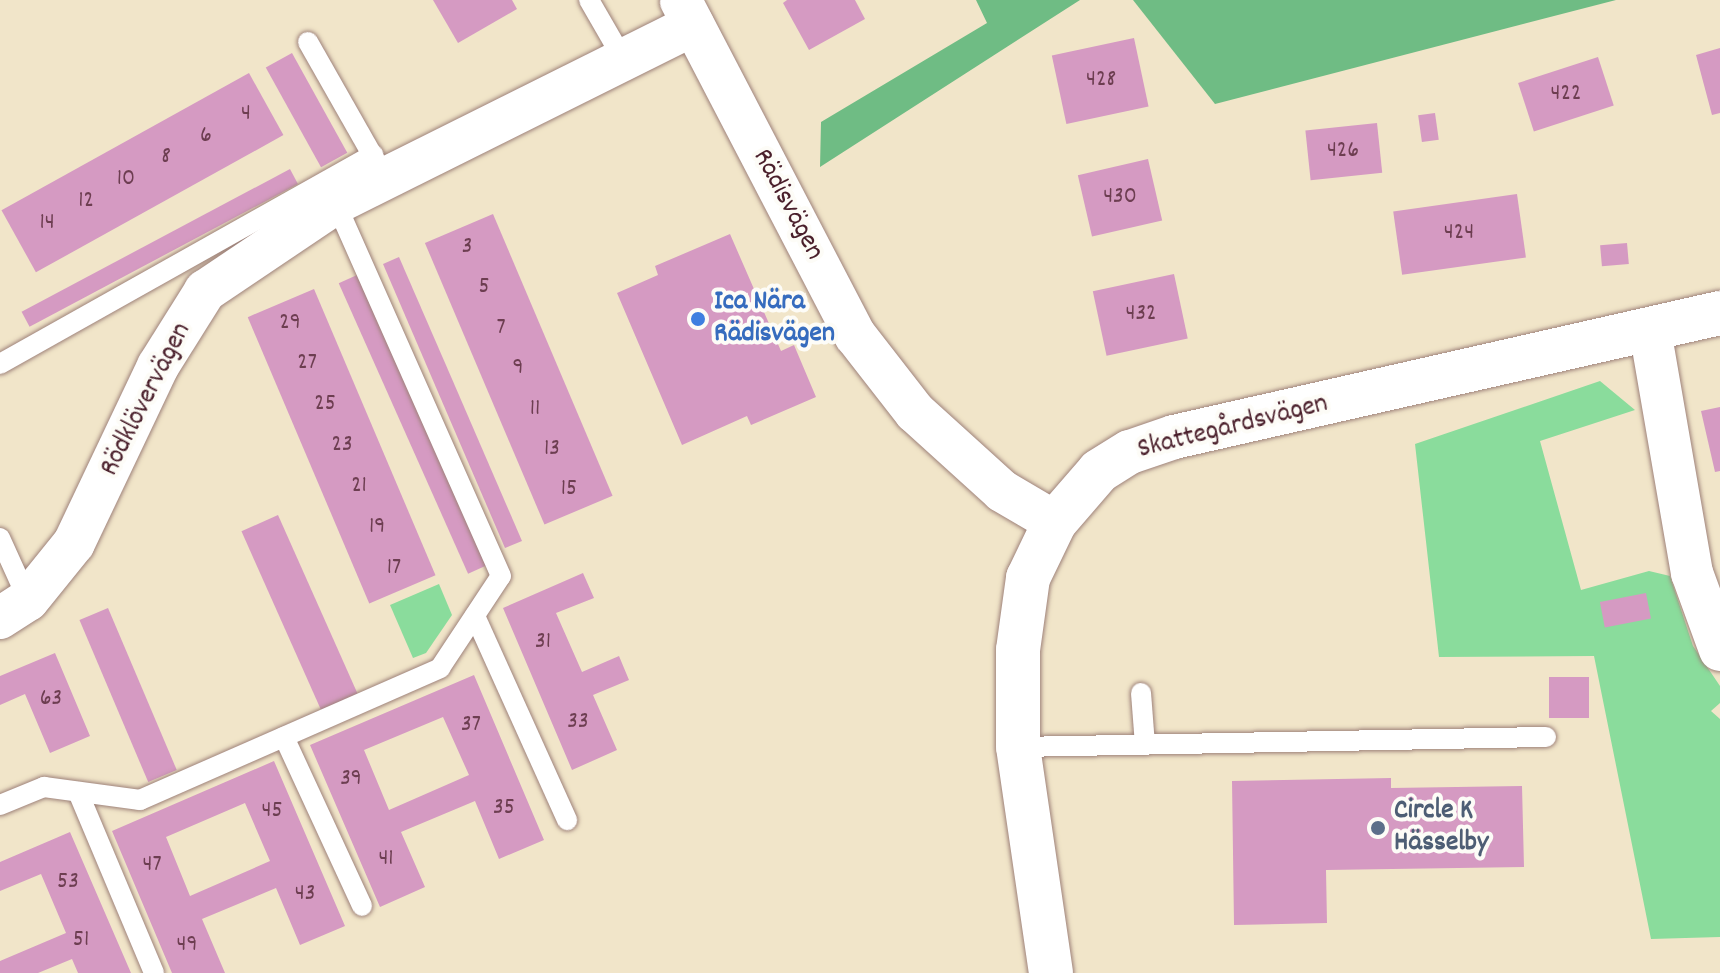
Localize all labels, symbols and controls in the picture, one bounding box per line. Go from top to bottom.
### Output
house number: 428 [1086,67,1116,95]
house number: 422 [1551,81,1581,109]
house number: 4 [241,101,251,129]
house number: 6 [200,123,212,151]
house number: 426 [1327,138,1359,166]
house number: 8 [161,144,171,172]
street label: Rädisvägen [744,144,830,266]
house number: 10 [117,166,135,194]
house number: 430 [1103,184,1137,212]
house number: 12 [78,188,94,216]
house number: 14 [39,210,55,238]
house number: 424 [1444,220,1474,248]
house number: 3 [462,234,472,262]
house number: 5 [478,274,490,302]
place label: Ica Nära Rädisvägen [714,286,835,352]
house number: 432 [1125,301,1157,329]
house number: 29 [279,310,301,338]
marker: Ica Nära Rädisvägen [689,310,707,328]
house number: 7 [496,315,506,343]
street label: Rödklövervägen [94,318,200,482]
house number: 27 [297,350,317,378]
house number: 9 [513,355,523,383]
street label: Skattegårdsvägen [1134,388,1332,468]
house number: 25 [314,391,336,419]
house number: 11 [530,396,540,424]
house number: 23 [331,432,353,460]
house number: 13 [544,436,560,464]
house number: 21 [351,473,367,501]
house number: 15 [561,476,577,504]
house number: 19 [369,514,385,542]
house number: 17 [387,555,401,583]
house number: 31 [535,629,551,657]
house number: 63 [40,686,62,714]
house number: 33 [567,709,589,737]
house number: 37 [461,712,481,740]
house number: 39 [340,766,362,794]
house number: 35 [493,795,515,823]
place label: Circle K Hässelby [1394,795,1488,861]
house number: 45 [261,798,283,826]
marker: Circle K Hässelby [1369,819,1387,837]
house number: 41 [378,846,394,874]
house number: 47 [142,852,162,880]
house number: 53 [57,869,79,897]
house number: 43 [295,881,315,909]
house number: 51 [73,927,89,955]
house number: 49 [177,932,197,960]

